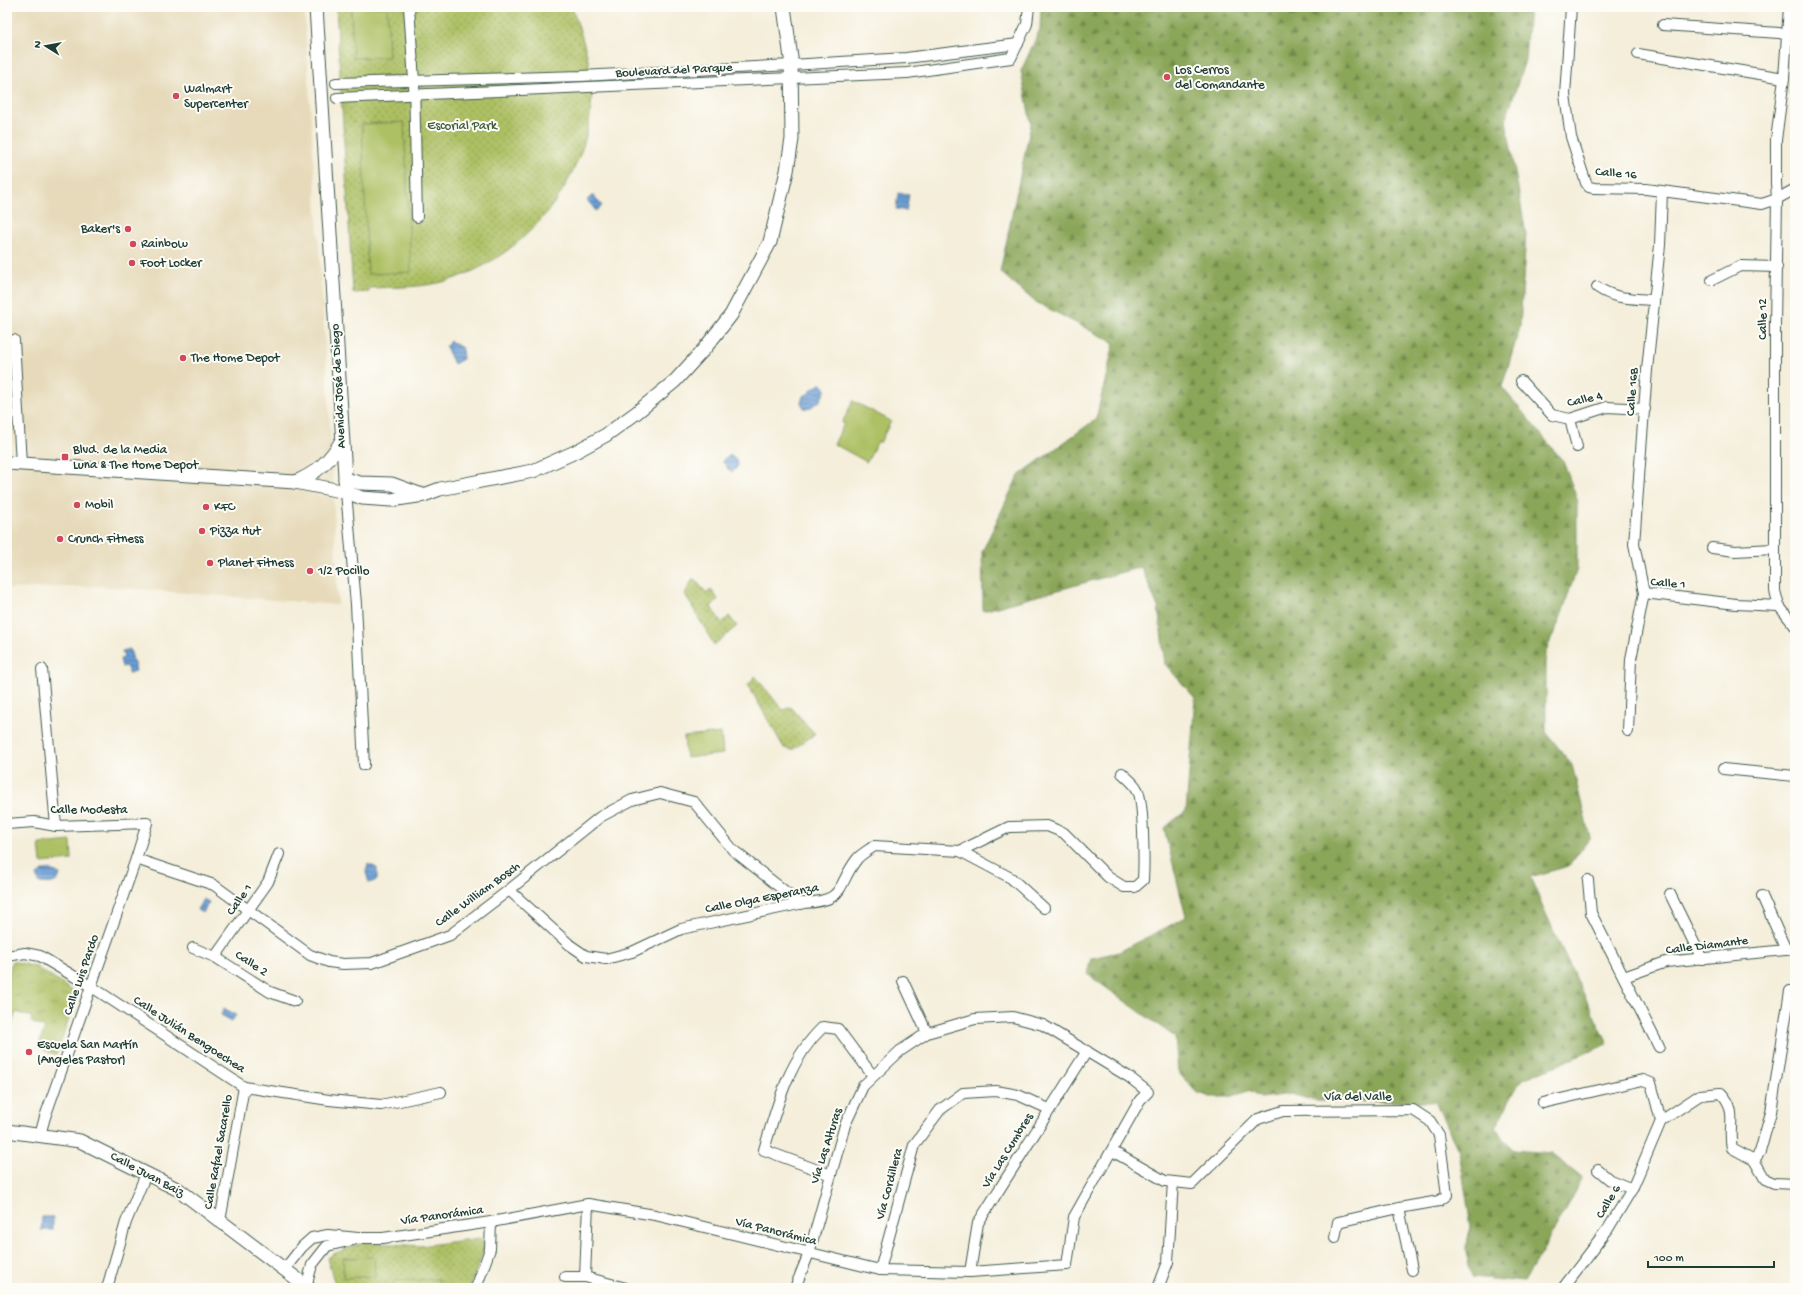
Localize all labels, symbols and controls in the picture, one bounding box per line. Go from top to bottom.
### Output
north arrow [26,26,66,66]
text: N [32,40,45,49]
street label: Boulevard del Parque [614,60,733,82]
place label: Los Cerros del Comandante [1175,63,1265,93]
marker: Los Cerros del Comandante [1162,72,1172,82]
place label: Walmart Supercenter [184,82,249,112]
marker: Walmart Supercenter [171,91,181,101]
park label: Escorial Park [427,119,498,134]
street label: Calle 16 [1595,165,1638,183]
place label: Baker's [80,222,121,237]
marker: Baker's [123,224,133,234]
place label: Rainbow [141,237,188,252]
marker: Rainbow [128,239,138,249]
place label: Foot Locker [139,256,203,271]
marker: Foot Locker [127,258,137,268]
street label: Calle 12 [1756,298,1771,340]
street label: Avenida José de Diego [328,323,350,449]
place label: The Home Depot [190,351,281,366]
marker: The Home Depot [178,353,188,363]
street label: Calle 16B [1624,367,1642,417]
street label: Calle 4 [1566,389,1604,411]
place label: Blvd. de la Media Luna & The Home Depot [72,443,200,473]
marker: Blvd. de la Media Luna & The Home Depot [60,452,70,462]
place label: Mobil [85,498,113,513]
marker: Mobil [72,500,82,510]
place label: KFC [214,500,236,515]
marker: KFC [201,502,211,512]
place label: Pizza Hut [209,524,262,539]
marker: Pizza Hut [197,526,207,536]
place label: Crunch Fitness [68,532,145,547]
marker: Crunch Fitness [55,534,65,544]
place label: Planet Fitness [217,556,295,571]
marker: Planet Fitness [205,558,215,568]
place label: 1/2 Pocillo [317,564,370,579]
marker: 1/2 Pocillo [305,566,315,576]
street label: Calle 1 [1650,575,1686,593]
street label: Calle Modesta [50,803,128,818]
street label: Calle William Bosch [433,859,523,931]
street label: Calle 1 [224,881,256,919]
street label: Calle Olga Esperanza [704,881,821,917]
street label: Calle Luis Pardo [61,932,103,1017]
street label: Calle Diamante [1665,933,1749,958]
street label: Calle 2 [232,948,271,980]
street label: Calle Julián Bengoechea [130,993,249,1077]
place label: Escuela San Martín (Angeles Pastor) [37,1038,139,1068]
marker: Escuela San Martín (Angeles Pastor) [24,1047,34,1057]
street label: Vía del Valle [1323,1090,1392,1105]
street label: Calle Rafael Sacarello [202,1093,237,1211]
street label: Vía Las Alturas [807,1105,847,1187]
street label: Vía Las Cumbres [978,1110,1038,1192]
street label: Vía Cordillera [873,1146,907,1222]
street label: Calle Juan Baiz [107,1149,188,1201]
street label: Calle 6 [1593,1182,1625,1221]
street label: Vía Panorámica [399,1203,485,1229]
street label: Vía Panorámica [733,1214,819,1250]
scale bar [1648,1243,1774,1269]
text: 100 m [1653,1252,1684,1266]

